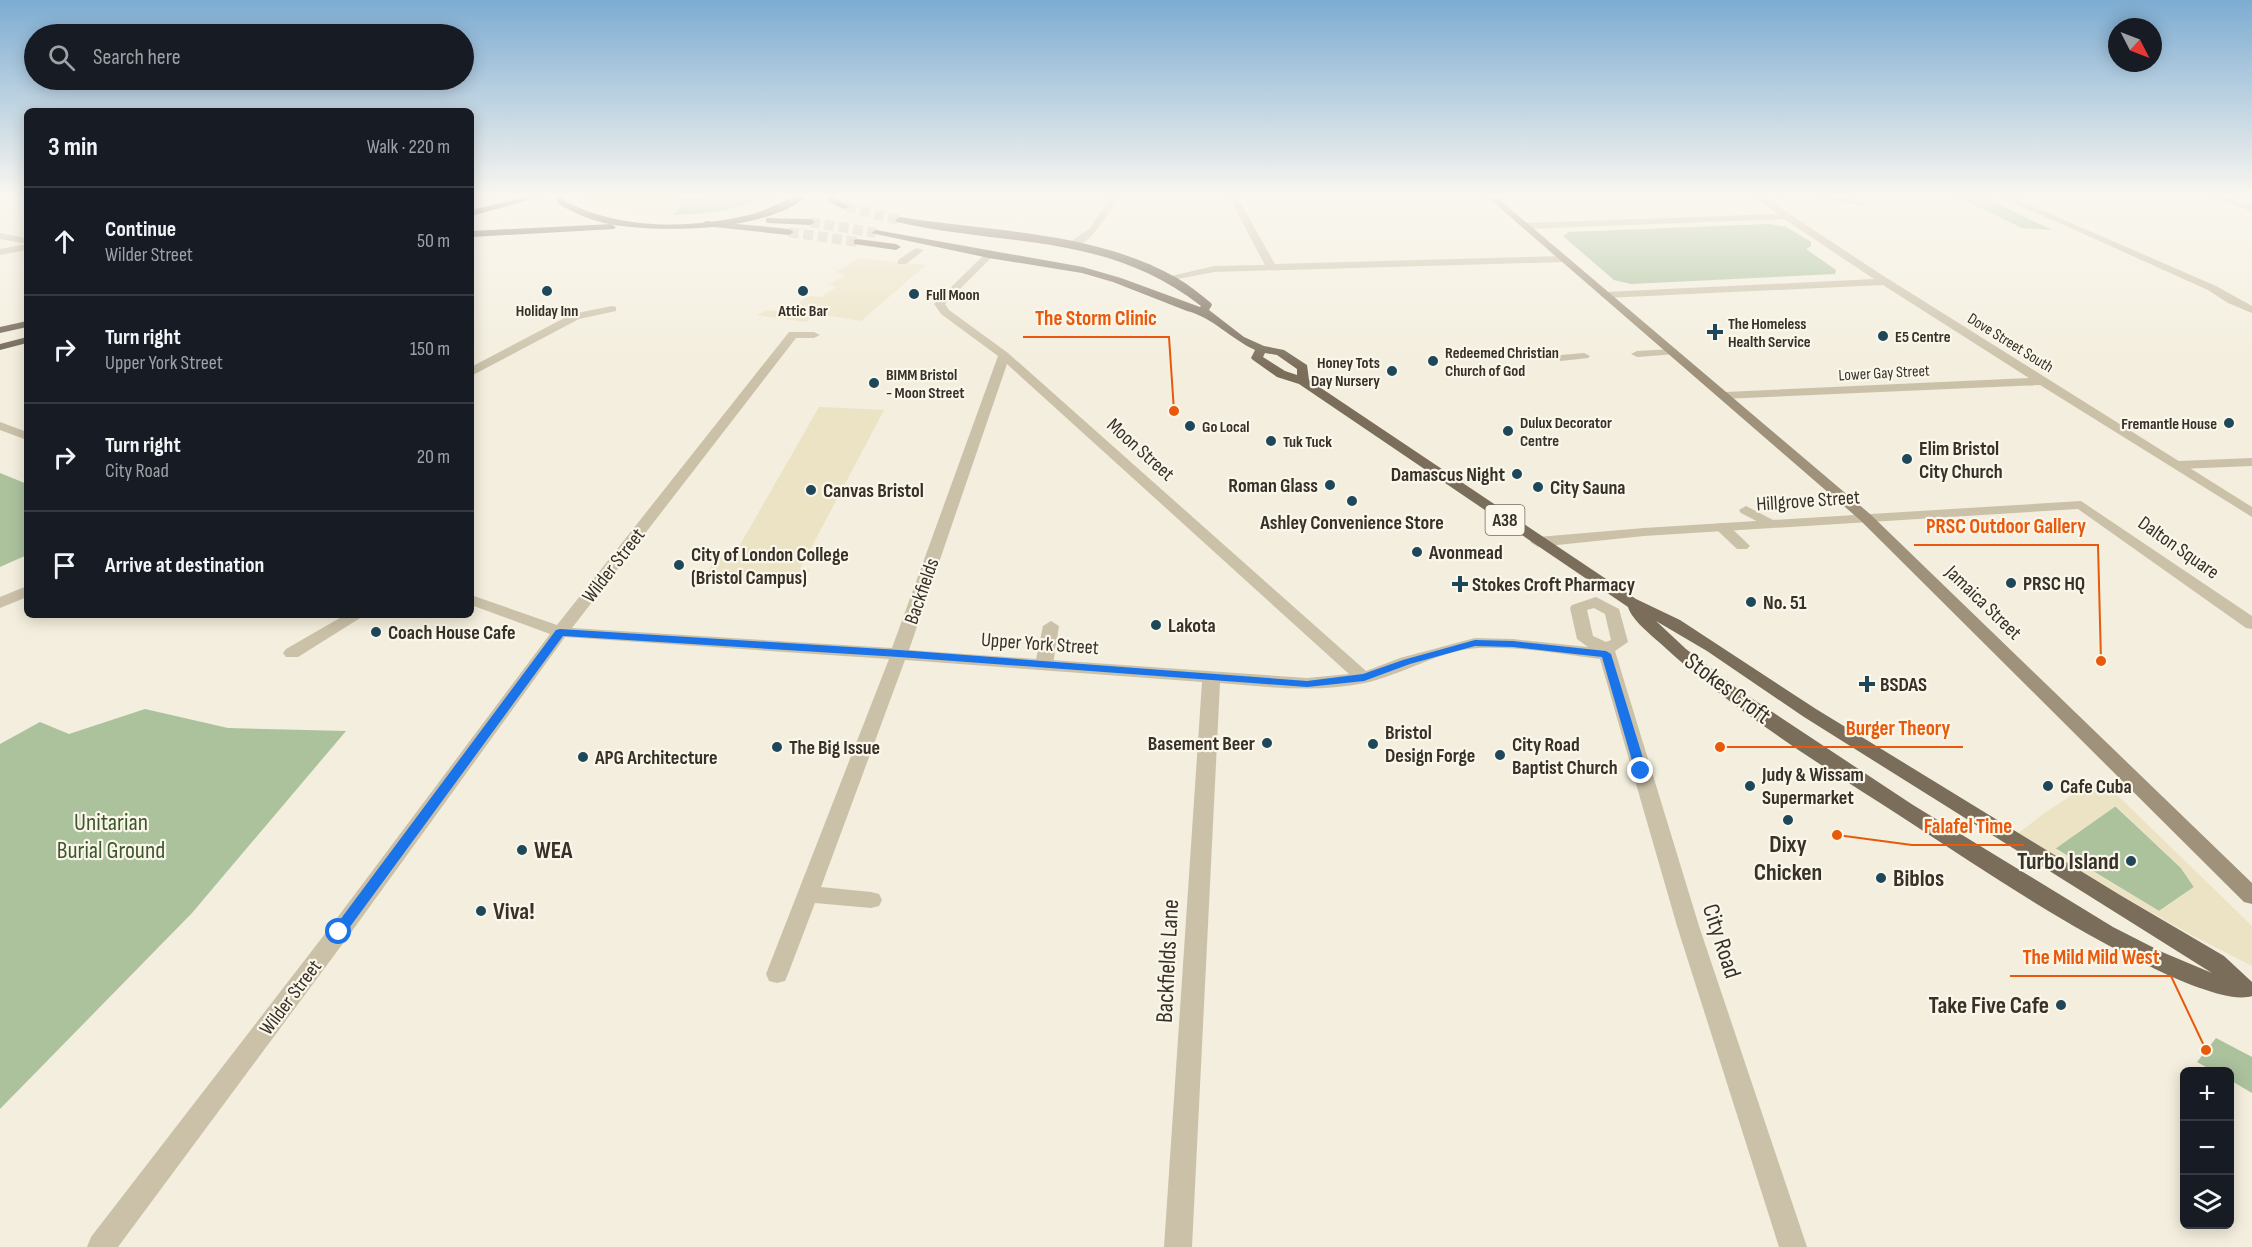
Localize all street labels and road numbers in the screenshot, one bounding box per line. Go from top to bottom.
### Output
street label: Dove Street South [1964,309,2057,377]
street label: Lower Gay Street [1838,362,1930,385]
street label: Moon Street [1102,413,1179,486]
street label: Hillgrove Street [1755,485,1861,517]
road number: A38 [1486,505,1524,535]
street label: Dalton Square [2133,511,2224,584]
street label: Wilder Street [577,524,650,608]
street label: Backfields [899,555,944,628]
street label: Jamaica Street [1939,560,2026,645]
street label: Upper York Street [980,628,1100,660]
street label: Stokes Croft [1679,647,1777,730]
street label: Backfields Lane [1150,898,1185,1024]
street label: City Road [1696,900,1747,982]
street label: Wilder Street [255,955,327,1040]

